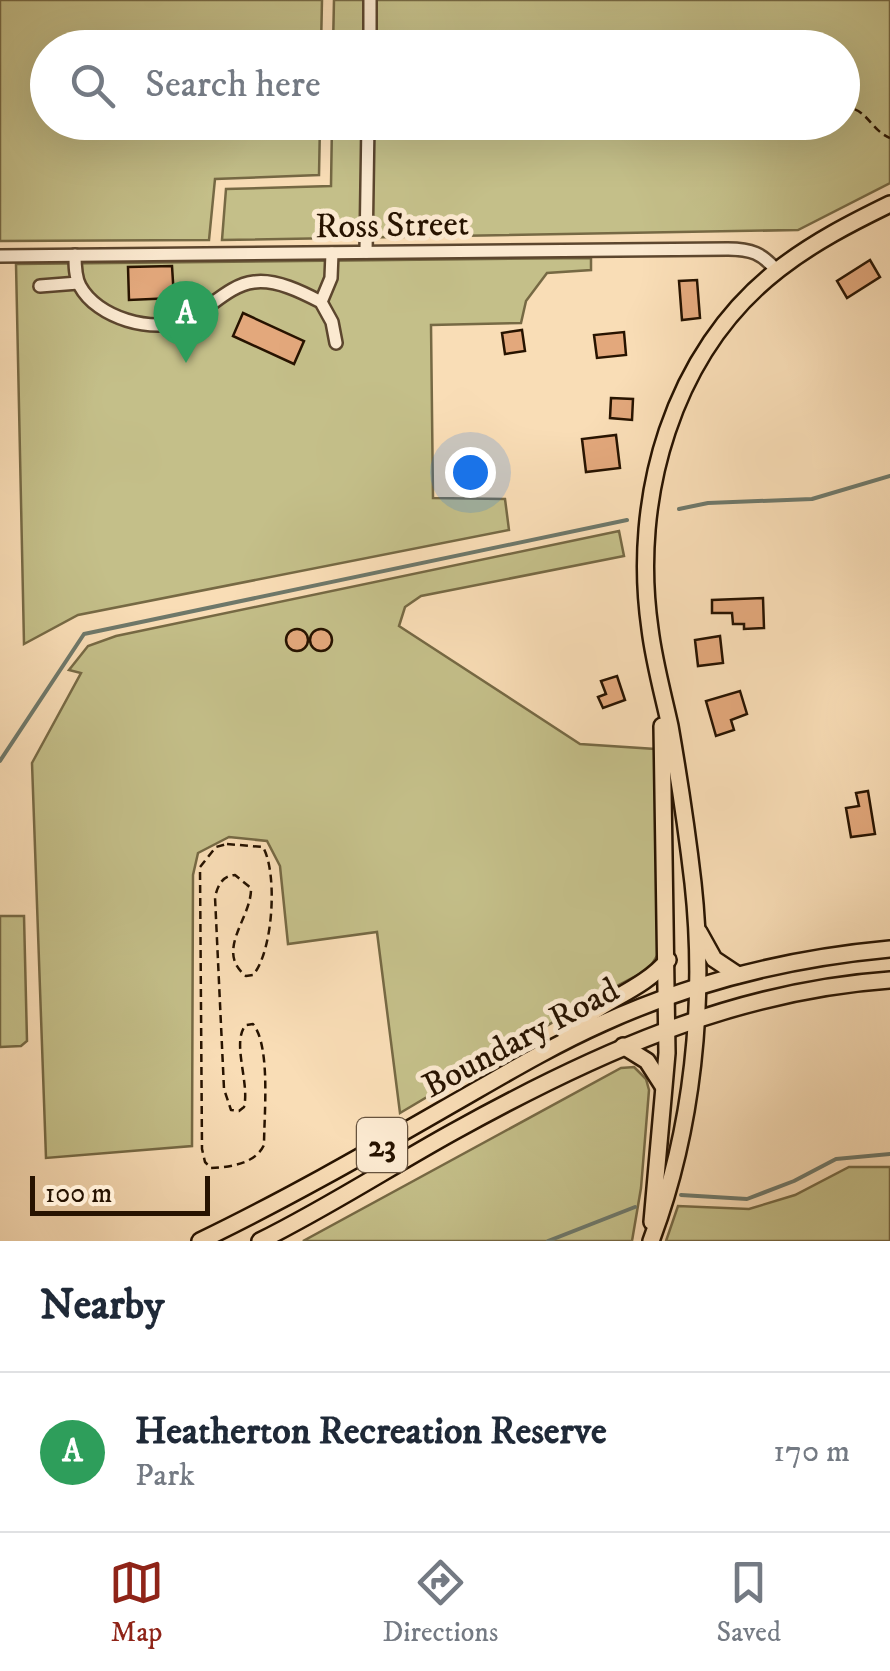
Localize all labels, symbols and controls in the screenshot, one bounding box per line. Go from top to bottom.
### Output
search box [30,30,860,140]
icon: search [65,58,120,113]
text: Search here [145,61,321,109]
street label: Ross Street [315,203,469,249]
pin: A [154,280,218,363]
your location [445,447,496,498]
street label: Boundary Road [415,968,627,1109]
road number: 23 [357,1118,407,1172]
scale bar [30,1171,210,1216]
text: 100 m [45,1176,112,1211]
text: Nearby [40,1280,164,1332]
text: Heatherton Recreation Reserve [135,1408,607,1456]
text: A [62,1432,83,1472]
text: 170 m [773,1432,850,1472]
text: Park [135,1456,195,1496]
tab: Map [109,1555,164,1650]
tab: Directions [382,1555,498,1650]
tab: Saved [717,1555,781,1650]

